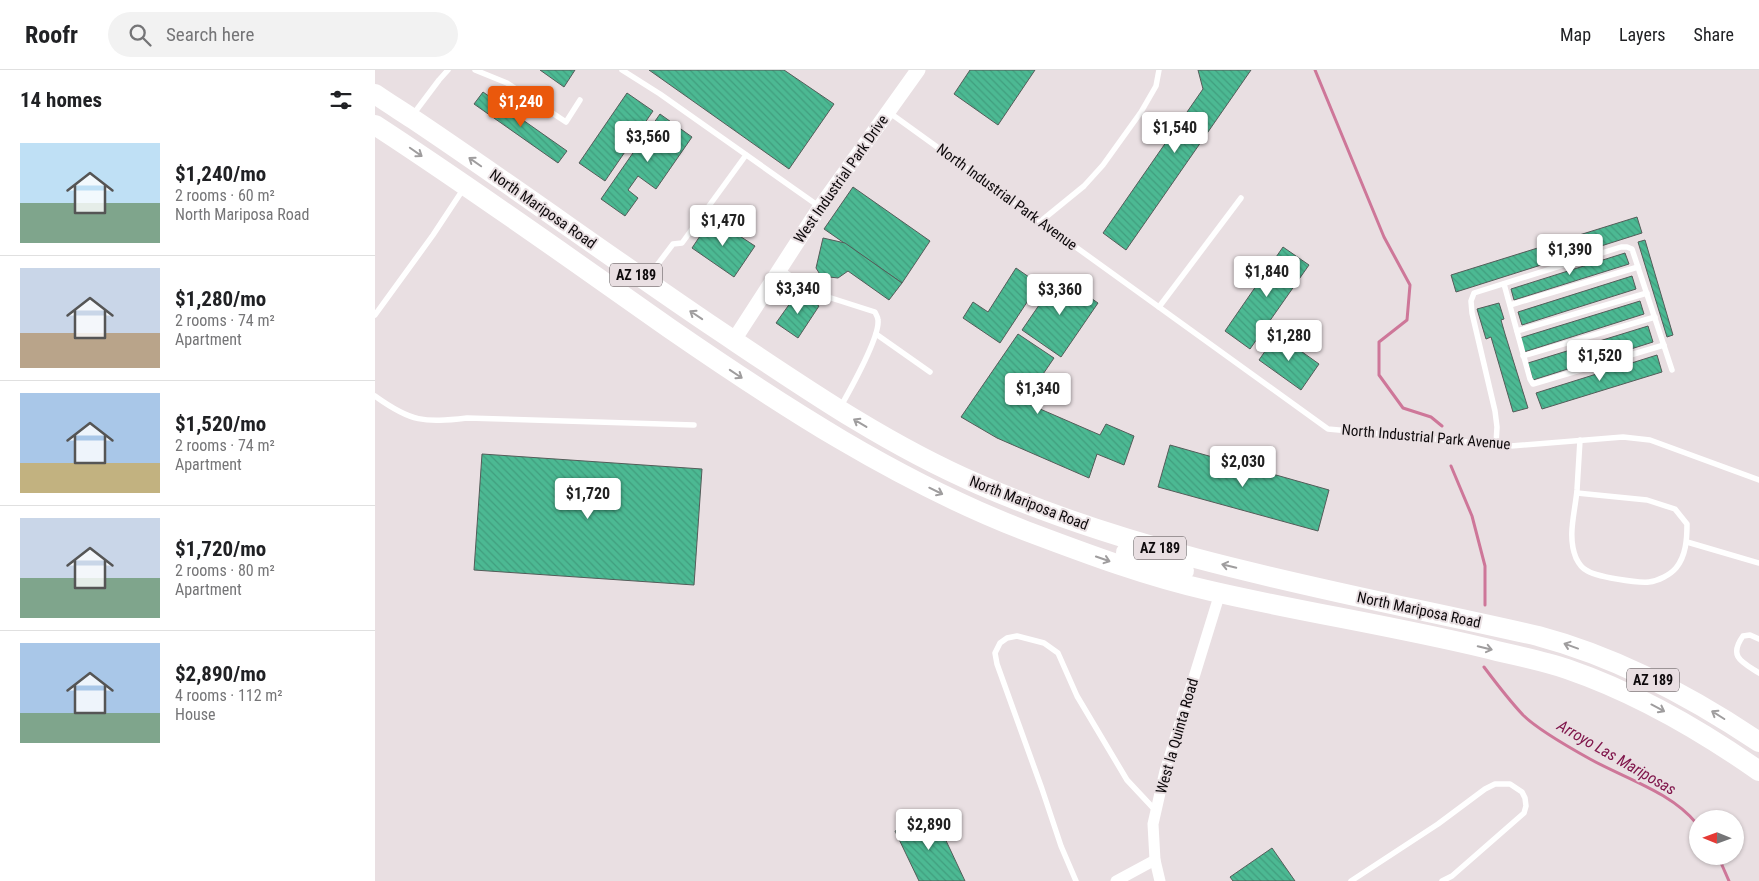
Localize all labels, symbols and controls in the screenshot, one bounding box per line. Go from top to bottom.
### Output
search box [108,12,458,57]
text: Roofr [25,21,78,49]
icon: search [126,21,154,49]
text: Search here [166,23,254,46]
text: Map [1560,24,1591,45]
text: Layers [1619,24,1666,45]
text: Share [1694,24,1734,45]
pin: $1,240 [480,85,562,128]
icon: filters [327,86,355,114]
text: 14 homes [20,88,102,112]
text: $1,240 [499,92,543,111]
street label: West Industrial Park Drive [790,112,892,246]
pin: $1,540 [1134,112,1216,154]
text: $1,540 [1153,118,1197,137]
pin: $3,560 [607,121,689,163]
text: $3,560 [626,127,670,146]
street label: North Industrial Park Avenue [933,140,1081,254]
one-way arrow [408,147,422,157]
one-way arrow [469,157,483,167]
text: $1,240/mo [175,162,266,186]
icon: home [60,163,120,223]
street label: North Mariposa Road [486,166,600,252]
text: 2 rooms · 60 m² [175,186,275,205]
pin: $1,470 [682,204,764,247]
text: North Mariposa Road [175,205,309,224]
text: $1,470 [701,211,745,230]
pin: $1,390 [1529,234,1611,276]
text: $1,390 [1548,240,1592,259]
pin: $1,840 [1226,256,1308,298]
text: $1,840 [1245,262,1289,281]
road number: AZ 189 [610,264,662,286]
pin: $3,340 [757,272,839,315]
pin: $3,360 [1019,274,1101,316]
text: $3,340 [776,279,820,298]
text: $3,360 [1038,280,1082,299]
text: $1,280/mo [175,287,266,311]
icon: home [60,288,120,348]
one-way arrow [689,309,703,319]
text: 2 rooms · 74 m² [175,311,275,330]
pin: $1,280 [1248,320,1330,362]
text: $1,280 [1267,326,1311,345]
text: Apartment [175,330,242,349]
pin: $1,520 [1559,340,1641,382]
text: $1,520 [1578,346,1622,365]
one-way arrow [729,369,743,379]
pin: $1,340 [997,372,1079,415]
text: $1,340 [1016,379,1060,398]
text: $1,520/mo [175,412,266,436]
icon: home [60,413,120,473]
one-way arrow [854,418,868,428]
street label: North Industrial Park Avenue [1341,421,1511,453]
text: 2 rooms · 74 m² [175,436,275,455]
pin: $2,030 [1202,446,1284,488]
text: $2,030 [1221,452,1265,471]
text: Apartment [175,455,242,474]
street label: North Mariposa Road [967,472,1091,534]
pin: $1,720 [547,478,629,520]
text: $1,720 [566,484,610,503]
one-way arrow [929,486,944,496]
road number: AZ 189 [1134,536,1186,559]
text: $1,720/mo [175,537,266,561]
icon: home [60,538,120,598]
one-way arrow [1095,555,1110,564]
text: 2 rooms · 80 m² [175,561,275,580]
one-way arrow [1221,561,1237,570]
text: Apartment [175,580,242,599]
street label: North Mariposa Road [1356,588,1482,632]
one-way arrow [1564,641,1580,651]
one-way arrow [1476,644,1492,653]
text: $2,890/mo [175,662,266,686]
icon: home [60,663,120,723]
road number: AZ 189 [1627,668,1679,692]
street label: West la Quinta Road [1152,676,1202,796]
text: 4 rooms · 112 m² [175,686,283,705]
one-way arrow [1650,703,1665,713]
text: House [175,705,215,724]
one-way arrow [1711,710,1725,721]
water label: Arroyo Las Mariposas [1553,715,1679,799]
pin: $2,890 [888,808,970,851]
north arrow [1689,810,1744,865]
map controls [1689,810,1744,865]
text: $2,890 [907,815,951,834]

